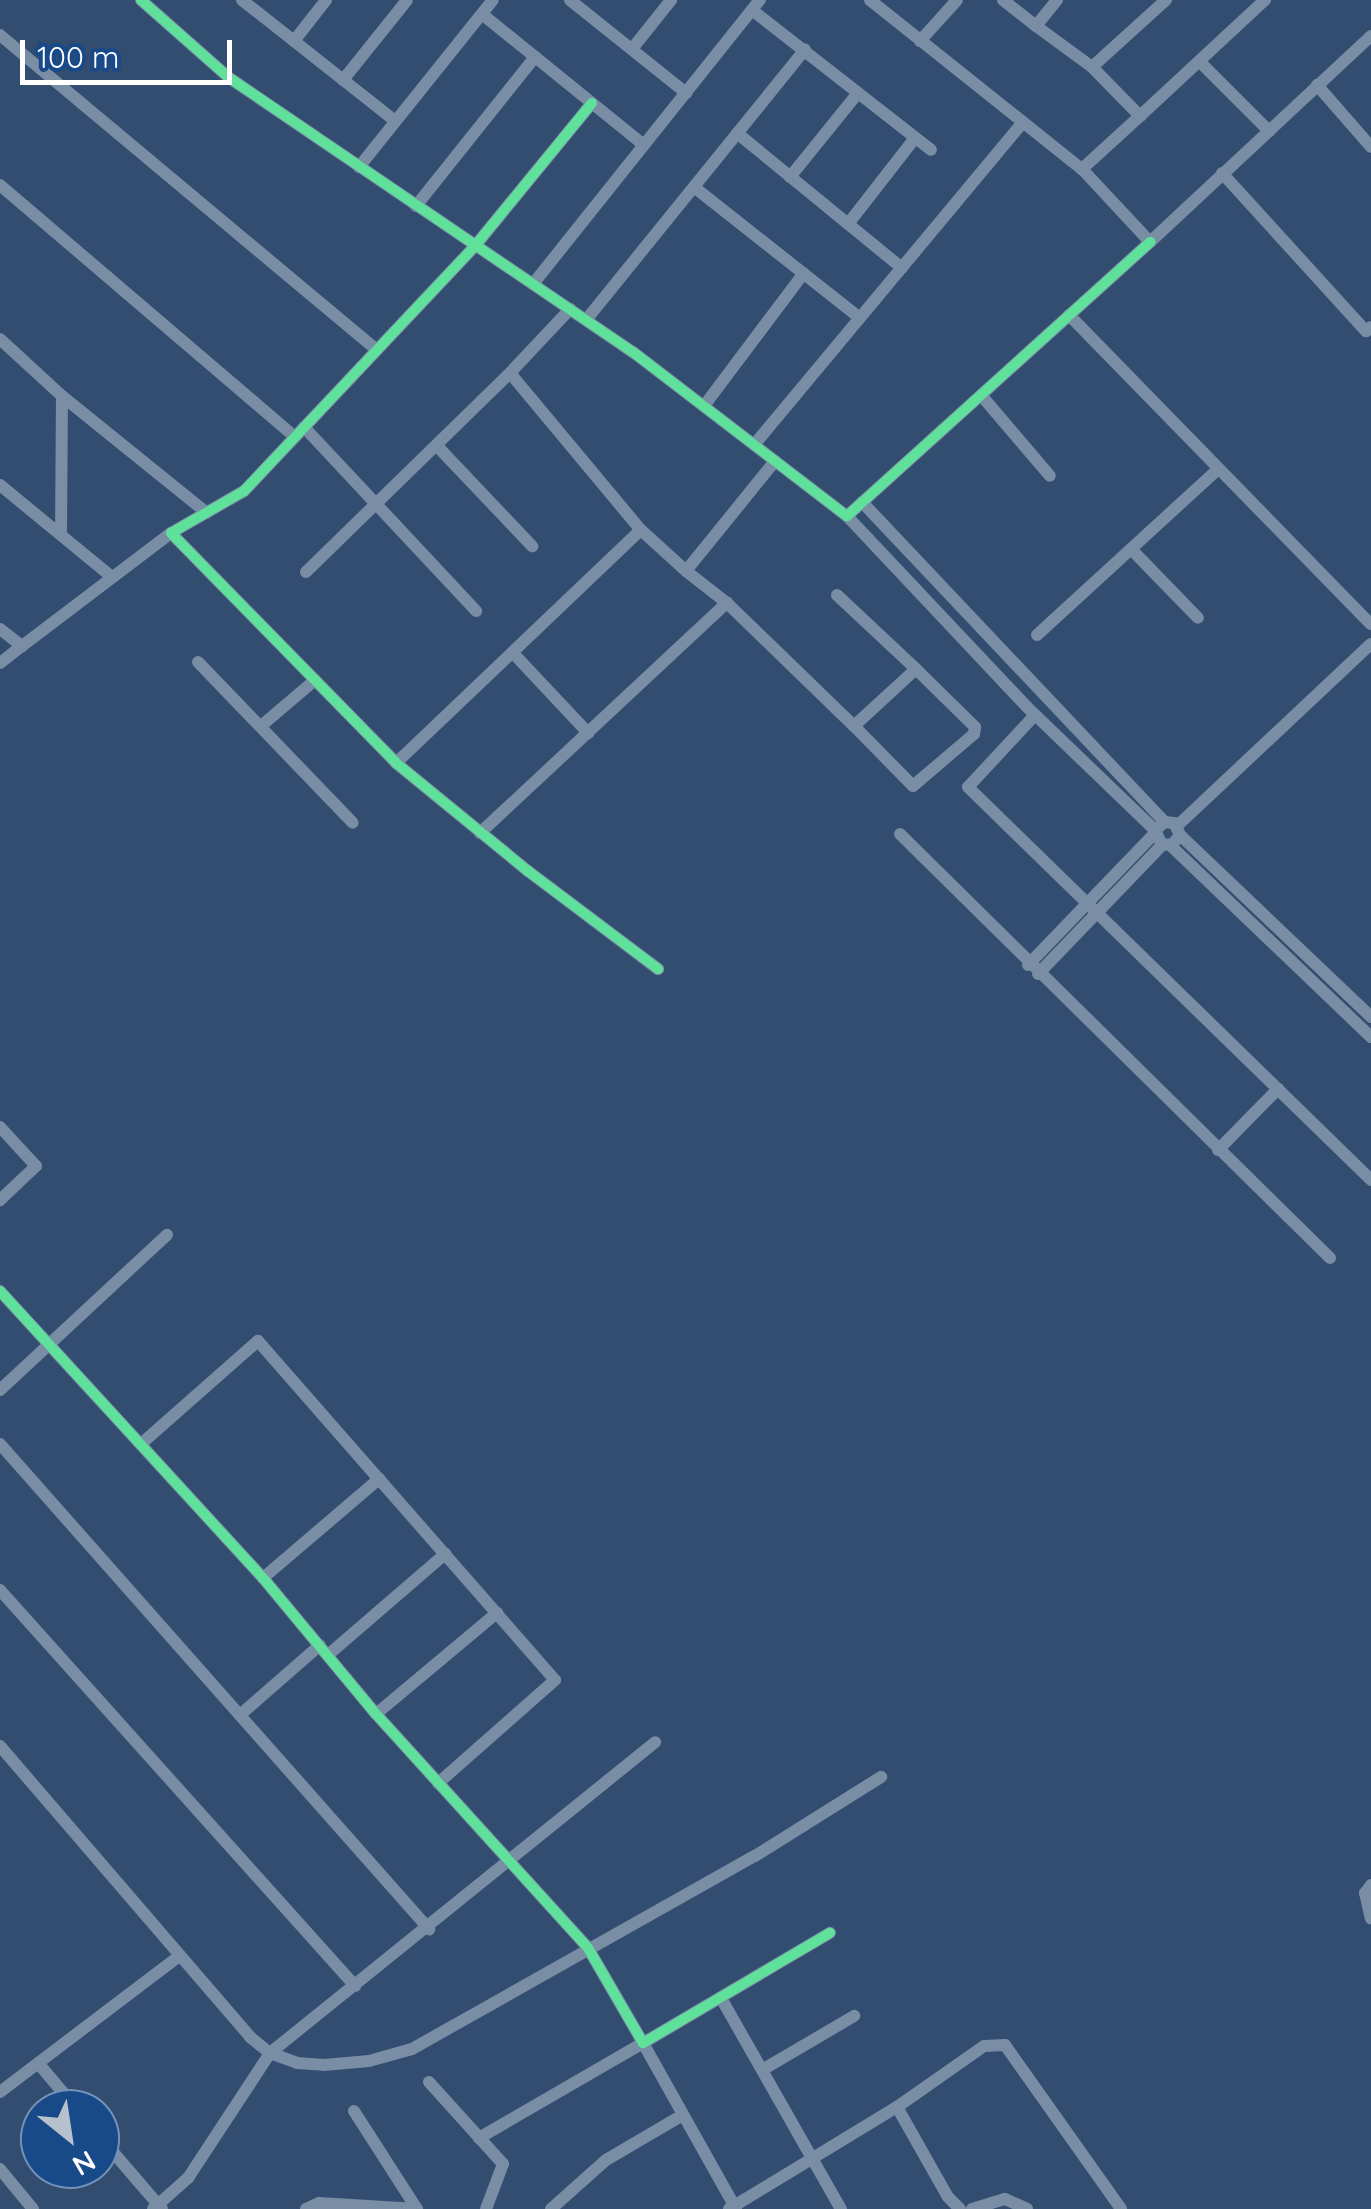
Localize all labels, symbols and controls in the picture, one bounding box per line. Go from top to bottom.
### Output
scale bar [25,20,238,82]
text: 100 m [37,38,119,76]
north arrow [20,2089,120,2189]
text: N [67,2143,102,2184]

